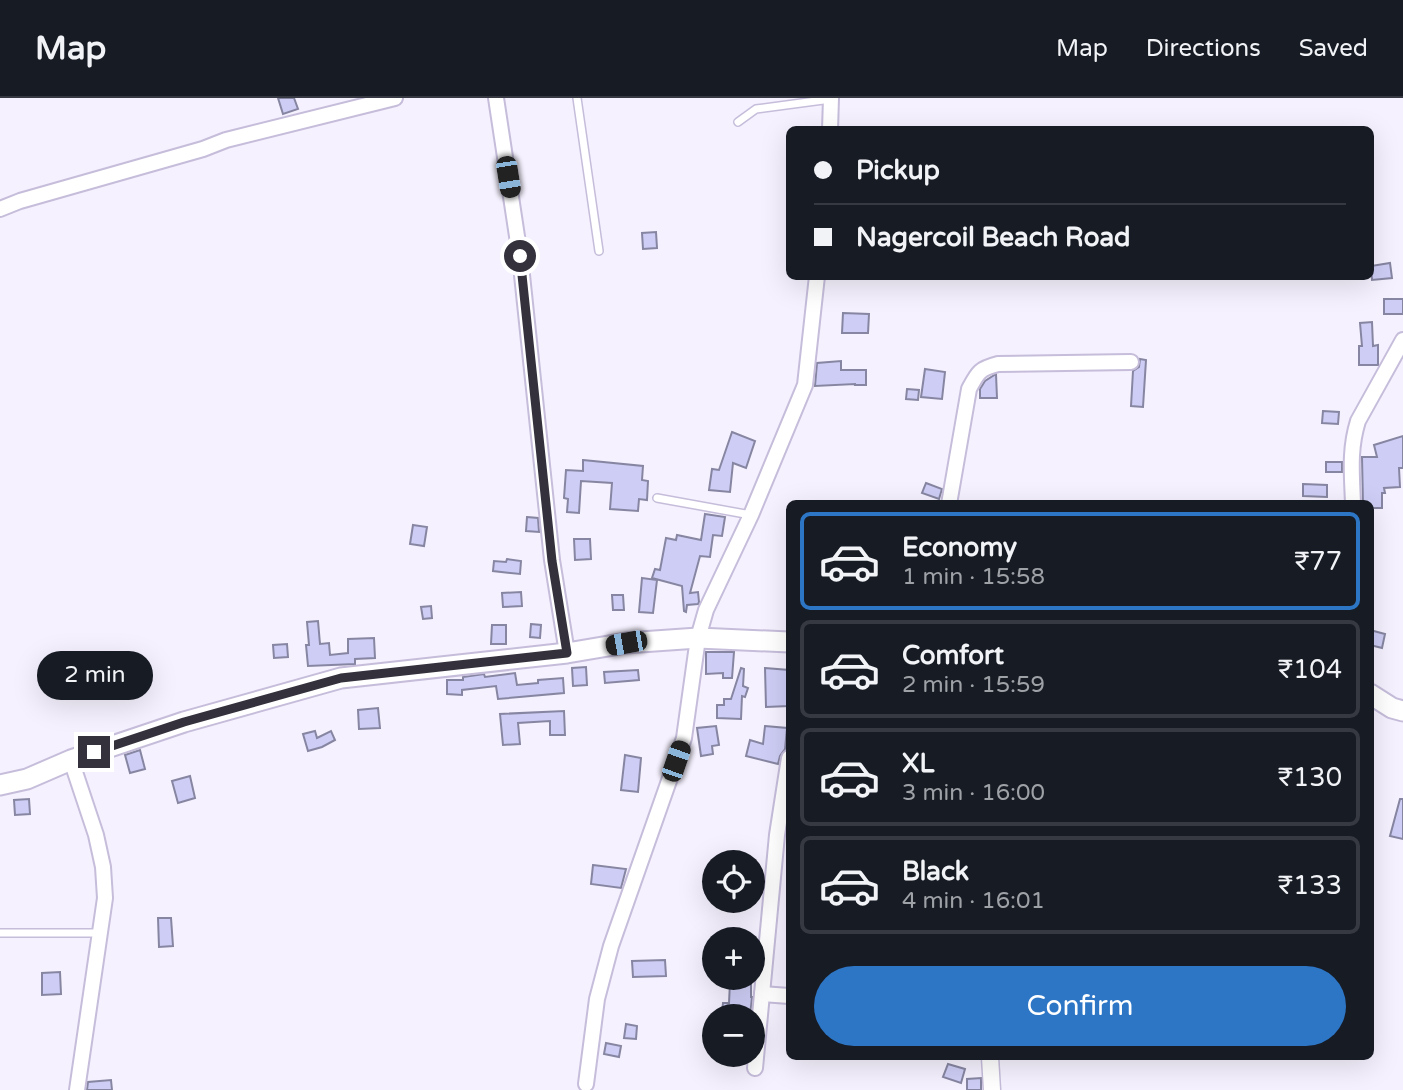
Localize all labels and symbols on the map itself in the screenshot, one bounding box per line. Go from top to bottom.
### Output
car [495,155,522,199]
route start [504,240,536,272]
car [604,629,649,657]
callout: 2 min [36,650,152,700]
route end [78,736,110,768]
car [660,738,693,784]

